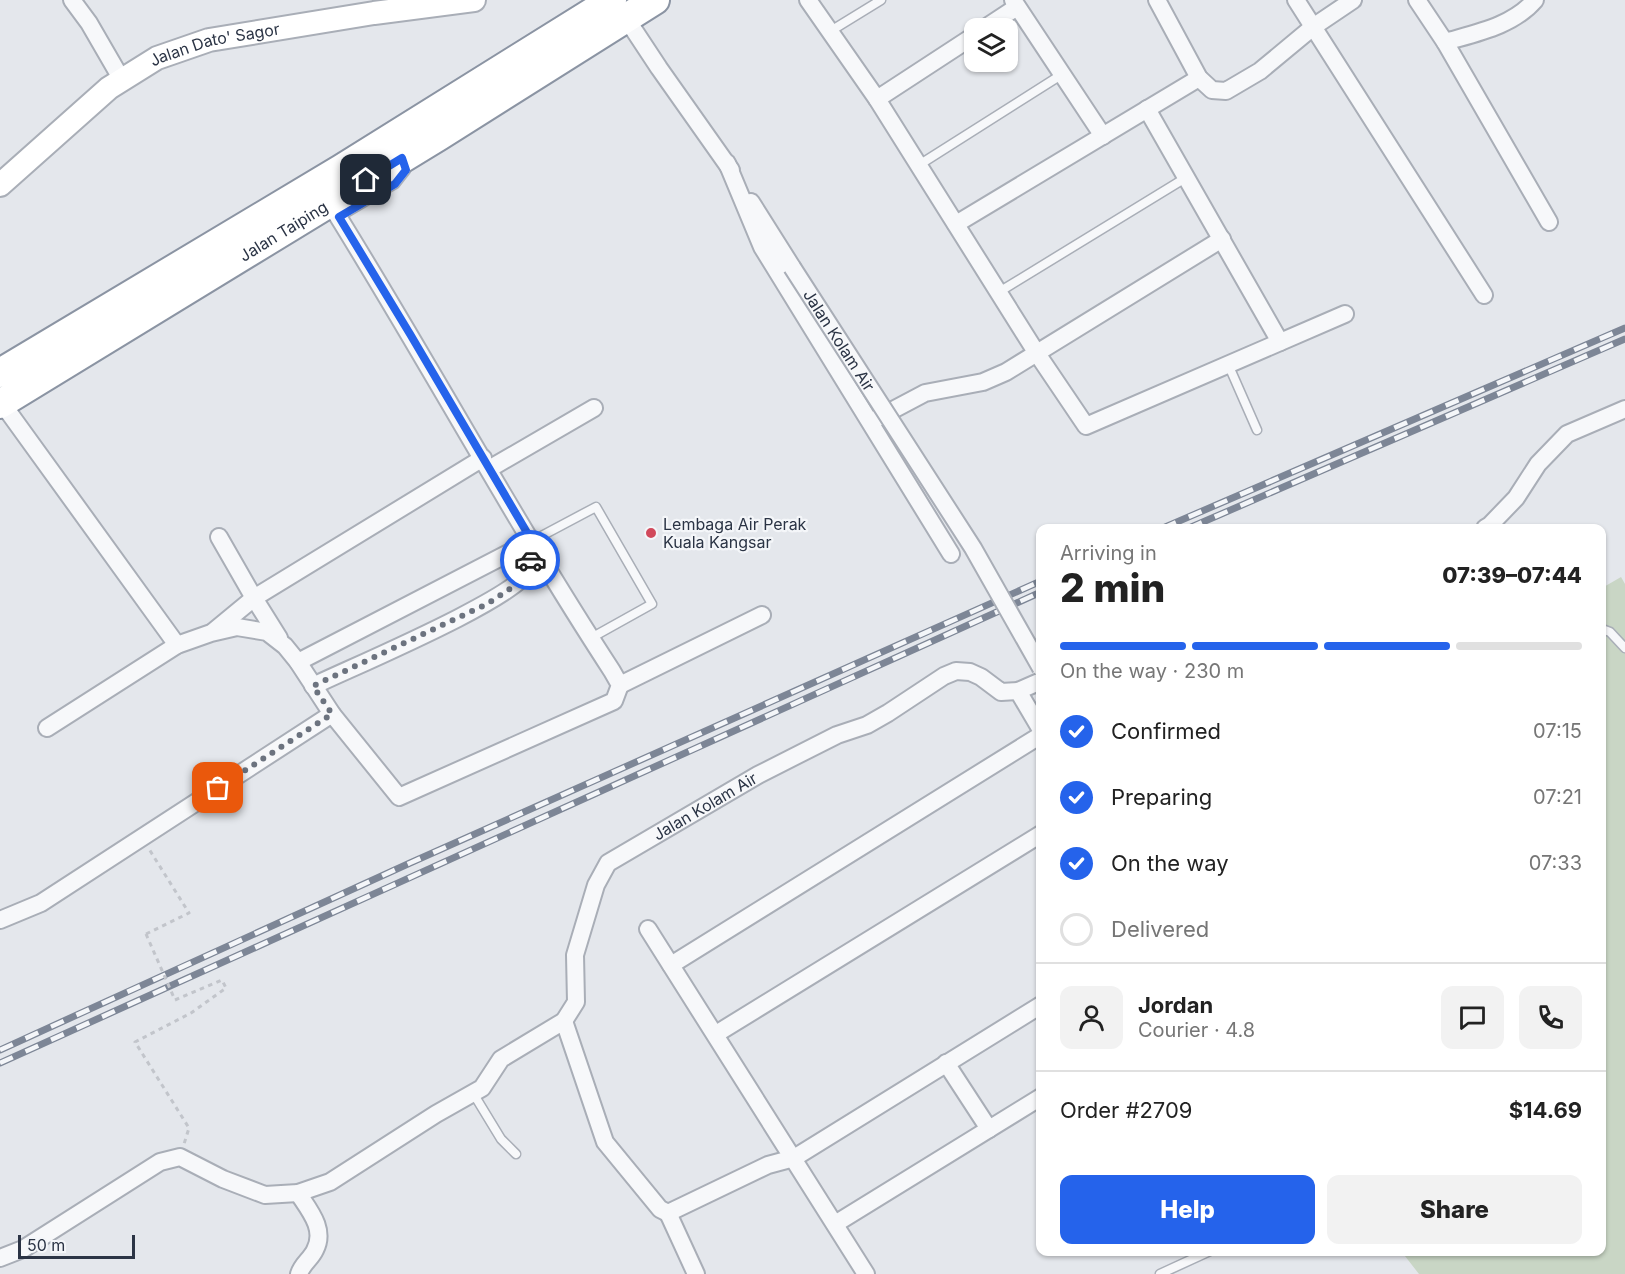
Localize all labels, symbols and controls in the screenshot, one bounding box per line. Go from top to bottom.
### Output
map controls [964,18,1018,72]
button: layers [964,18,1018,72]
street label: Jalan Dato' Sagor [145,19,281,70]
pin [340,154,391,205]
icon: home [349,163,382,196]
street label: Jalan Taiping [236,196,331,266]
street label: Jalan Kolam Air [799,286,879,395]
place label: Lembaga Air Perak Kuala Kangsar [663,514,807,552]
marker: Lembaga Air Perak Kuala Kangsar [644,526,658,540]
courier [500,530,560,590]
text: Arriving in [1060,541,1157,565]
icon: car [514,544,547,577]
text: 07:39–07:44 [1442,562,1582,588]
text: 2 min [1060,564,1165,611]
text: On the way · 230 m [1060,659,1244,683]
icon: check [1060,715,1093,748]
text: Confirmed [1111,718,1221,744]
text: 07:15 [1533,719,1582,743]
pin [192,762,243,813]
street label: Jalan Kolam Air [649,768,760,844]
icon: bag [201,771,234,804]
icon: check [1060,781,1093,814]
text: Preparing [1111,784,1212,810]
text: 07:21 [1533,785,1582,809]
icon: check [1060,847,1093,880]
text: On the way [1111,850,1229,876]
text: 07:33 [1529,851,1582,875]
text: Delivered [1111,916,1209,942]
button: person [1060,986,1123,1049]
button: chat [1441,986,1504,1049]
button: phone [1519,986,1582,1049]
text: Jordan [1138,992,1213,1018]
text: Courier · 4.8 [1138,1018,1255,1042]
text: Order #2709 [1060,1097,1192,1123]
text: $14.69 [1509,1097,1582,1123]
button: Help [1060,1175,1315,1244]
button: Share [1327,1175,1582,1244]
scale bar [18,1232,135,1260]
text: 50 m [27,1235,65,1255]

